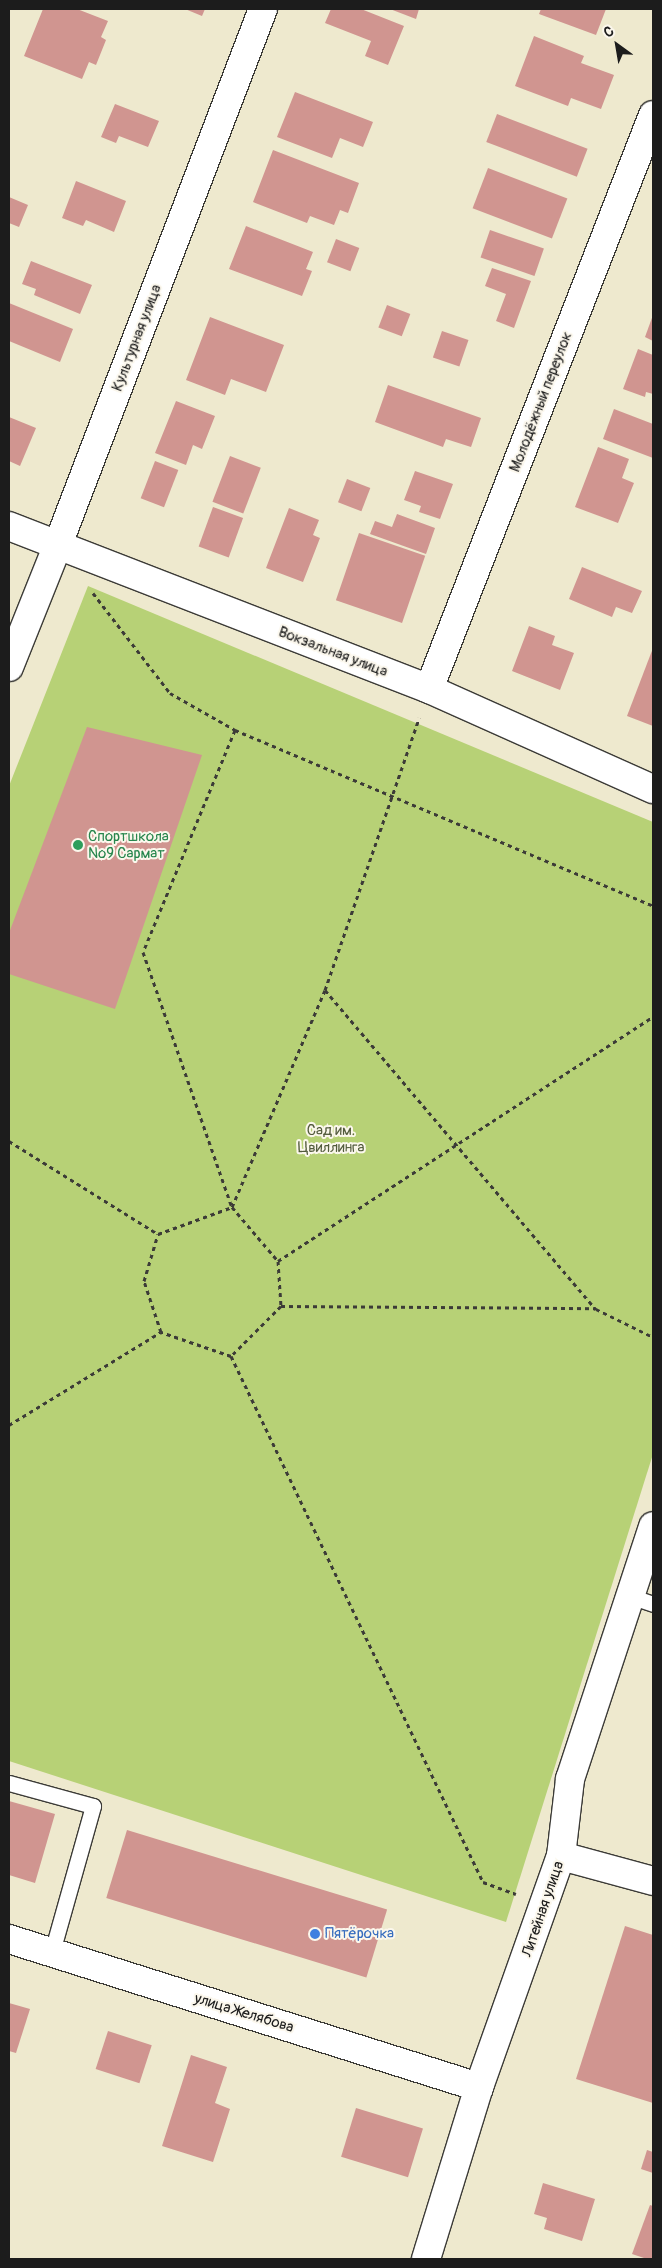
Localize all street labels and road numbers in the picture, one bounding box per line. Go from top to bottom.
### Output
street label: Культурная улица [108,282,166,394]
street label: Молодёжный переулок [506,329,576,475]
street label: Вокзальная улица [276,623,390,681]
street label: Литейная улица [518,1859,568,1959]
street label: улица Желябова [192,1989,296,2037]

